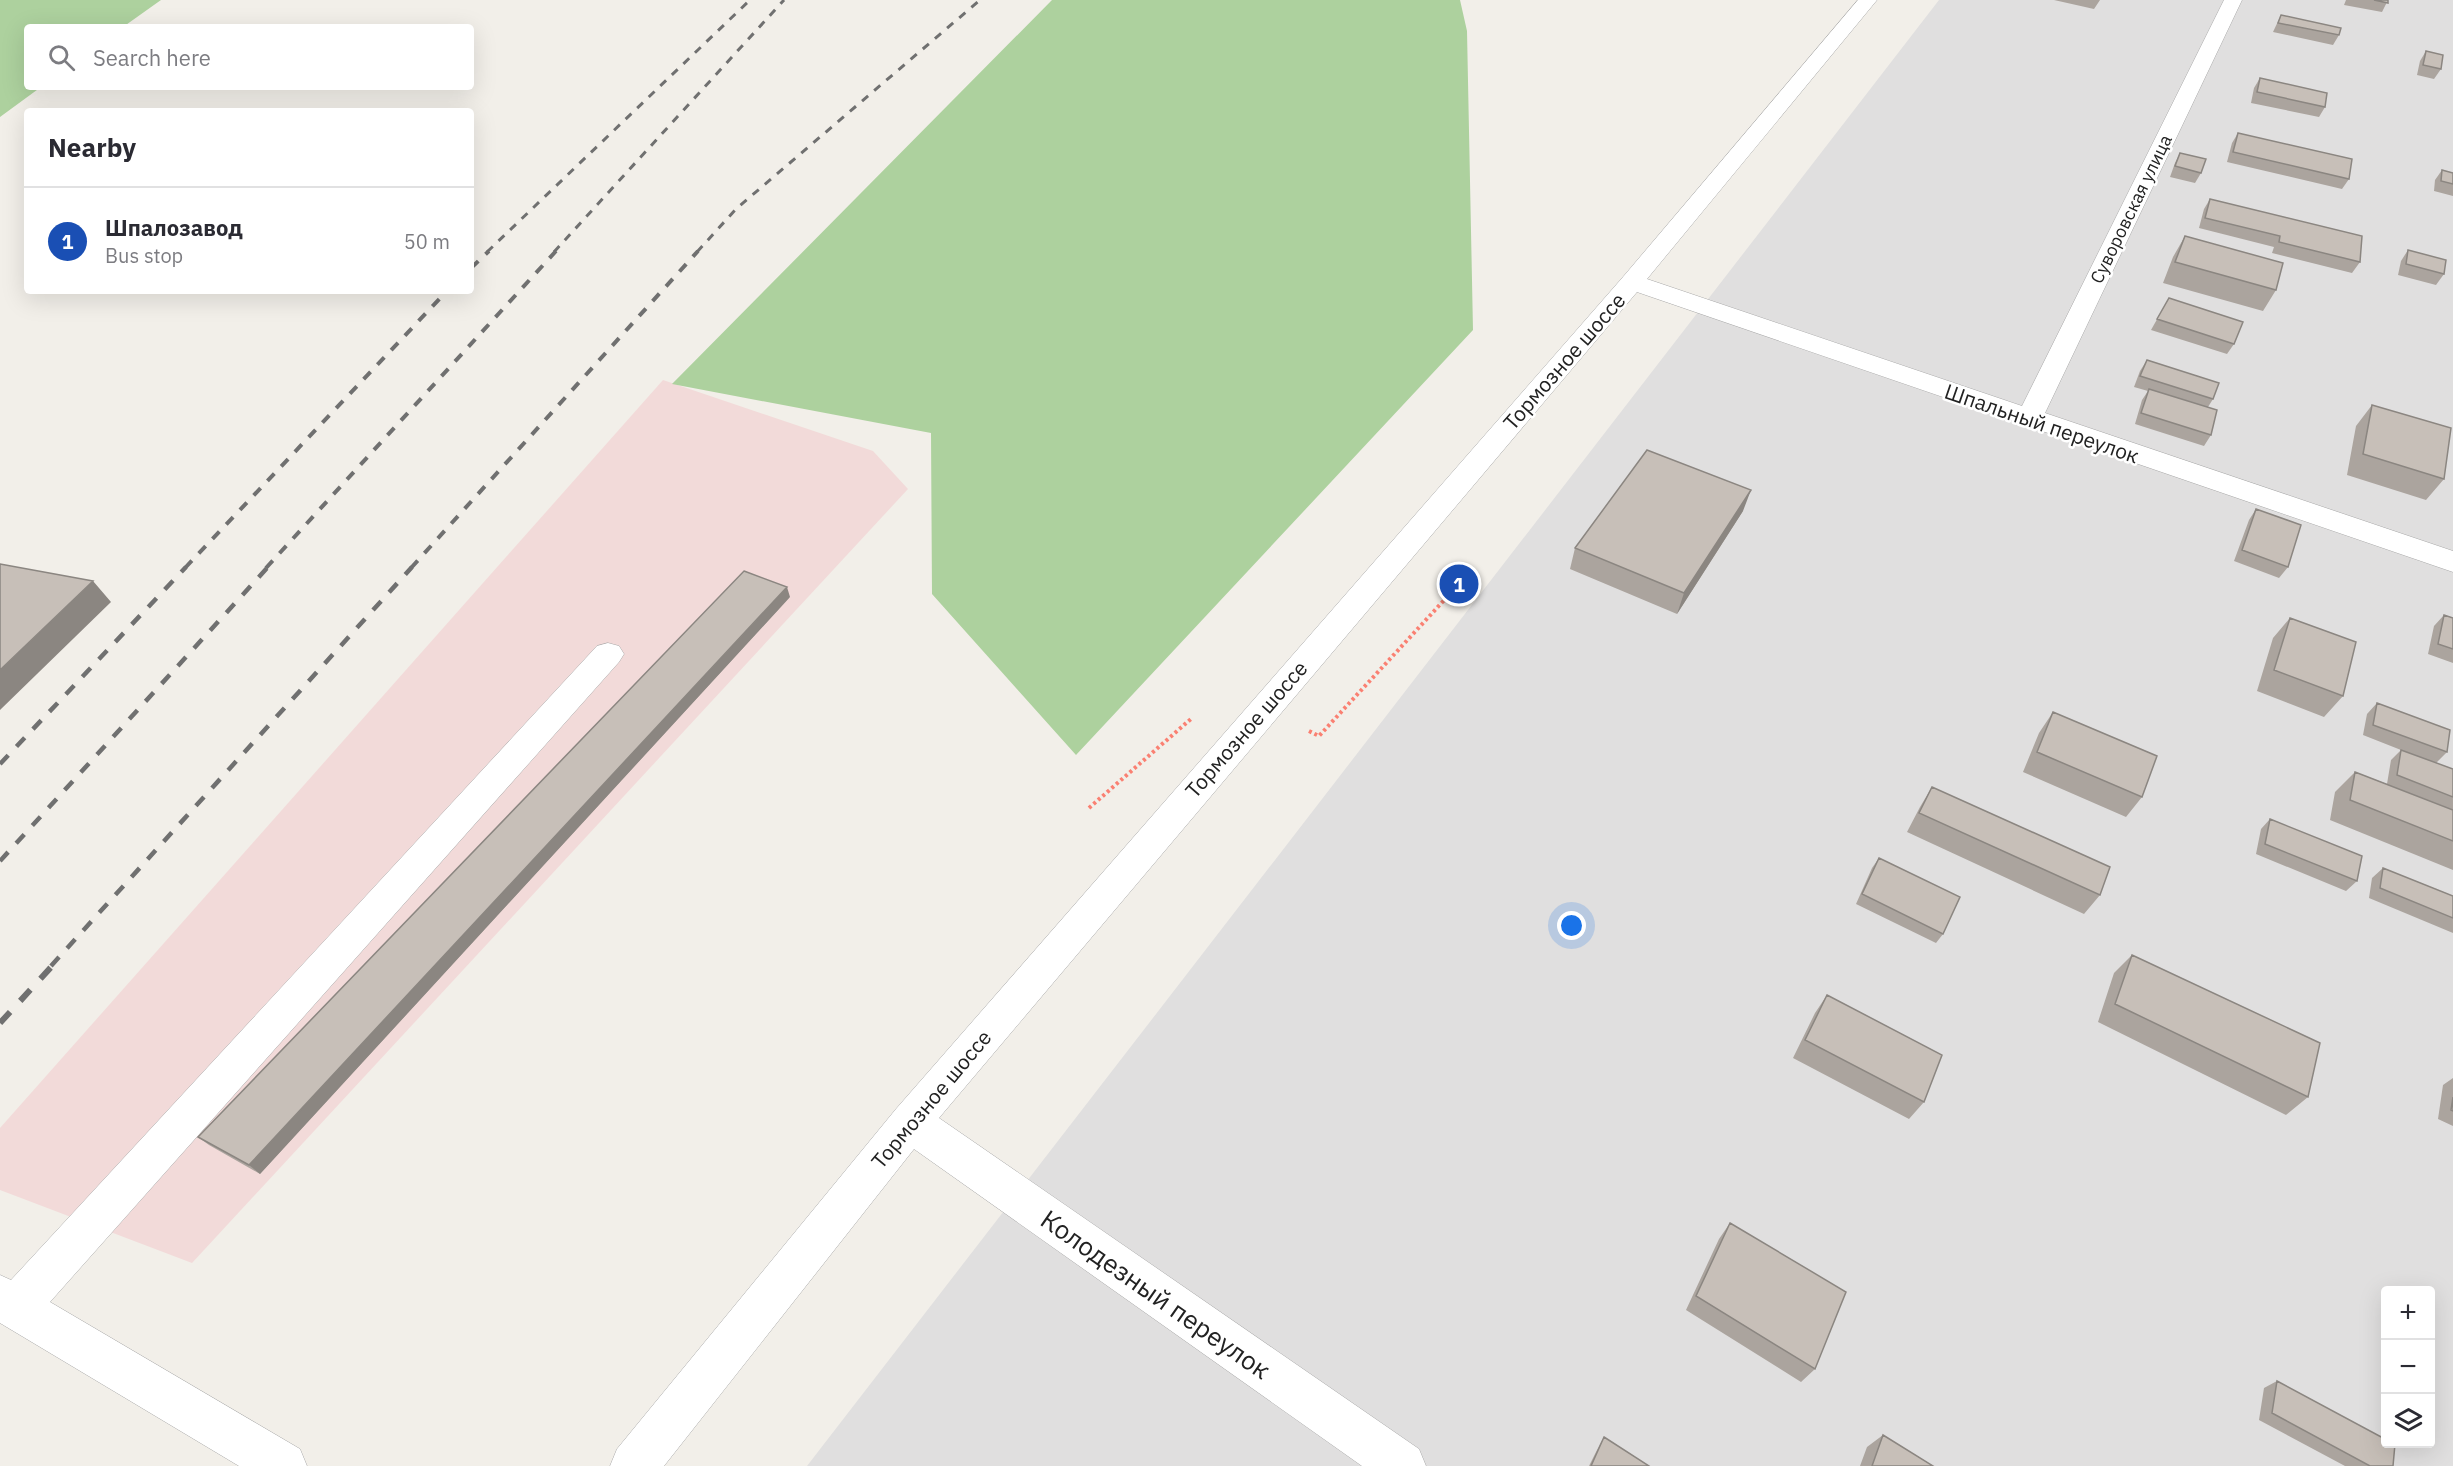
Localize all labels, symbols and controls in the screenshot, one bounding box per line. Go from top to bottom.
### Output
search box [24,24,474,90]
icon: search [45,41,78,74]
text: Search here [93,43,211,72]
text: Nearby [48,130,136,164]
street label: Суворовская улица [2085,130,2177,287]
text: Шпалозавод [105,213,243,242]
text: 1 [62,228,74,255]
text: 50 m [404,228,450,255]
text: Bus stop [105,242,183,269]
street label: Тормозное шоссе [1497,287,1631,435]
street label: Шпальный переулок [1941,377,2143,469]
pin: 1 [1440,562,1478,606]
street label: Тормозное шоссе [1179,655,1313,803]
your location [1557,911,1586,940]
street label: Тормозное шоссе [865,1024,997,1174]
street label: Колодезный переулок [1034,1202,1278,1386]
map controls [2381,1286,2435,1448]
button: + [2381,1286,2435,1340]
button: − [2381,1340,2435,1394]
button: layers [2381,1394,2435,1448]

